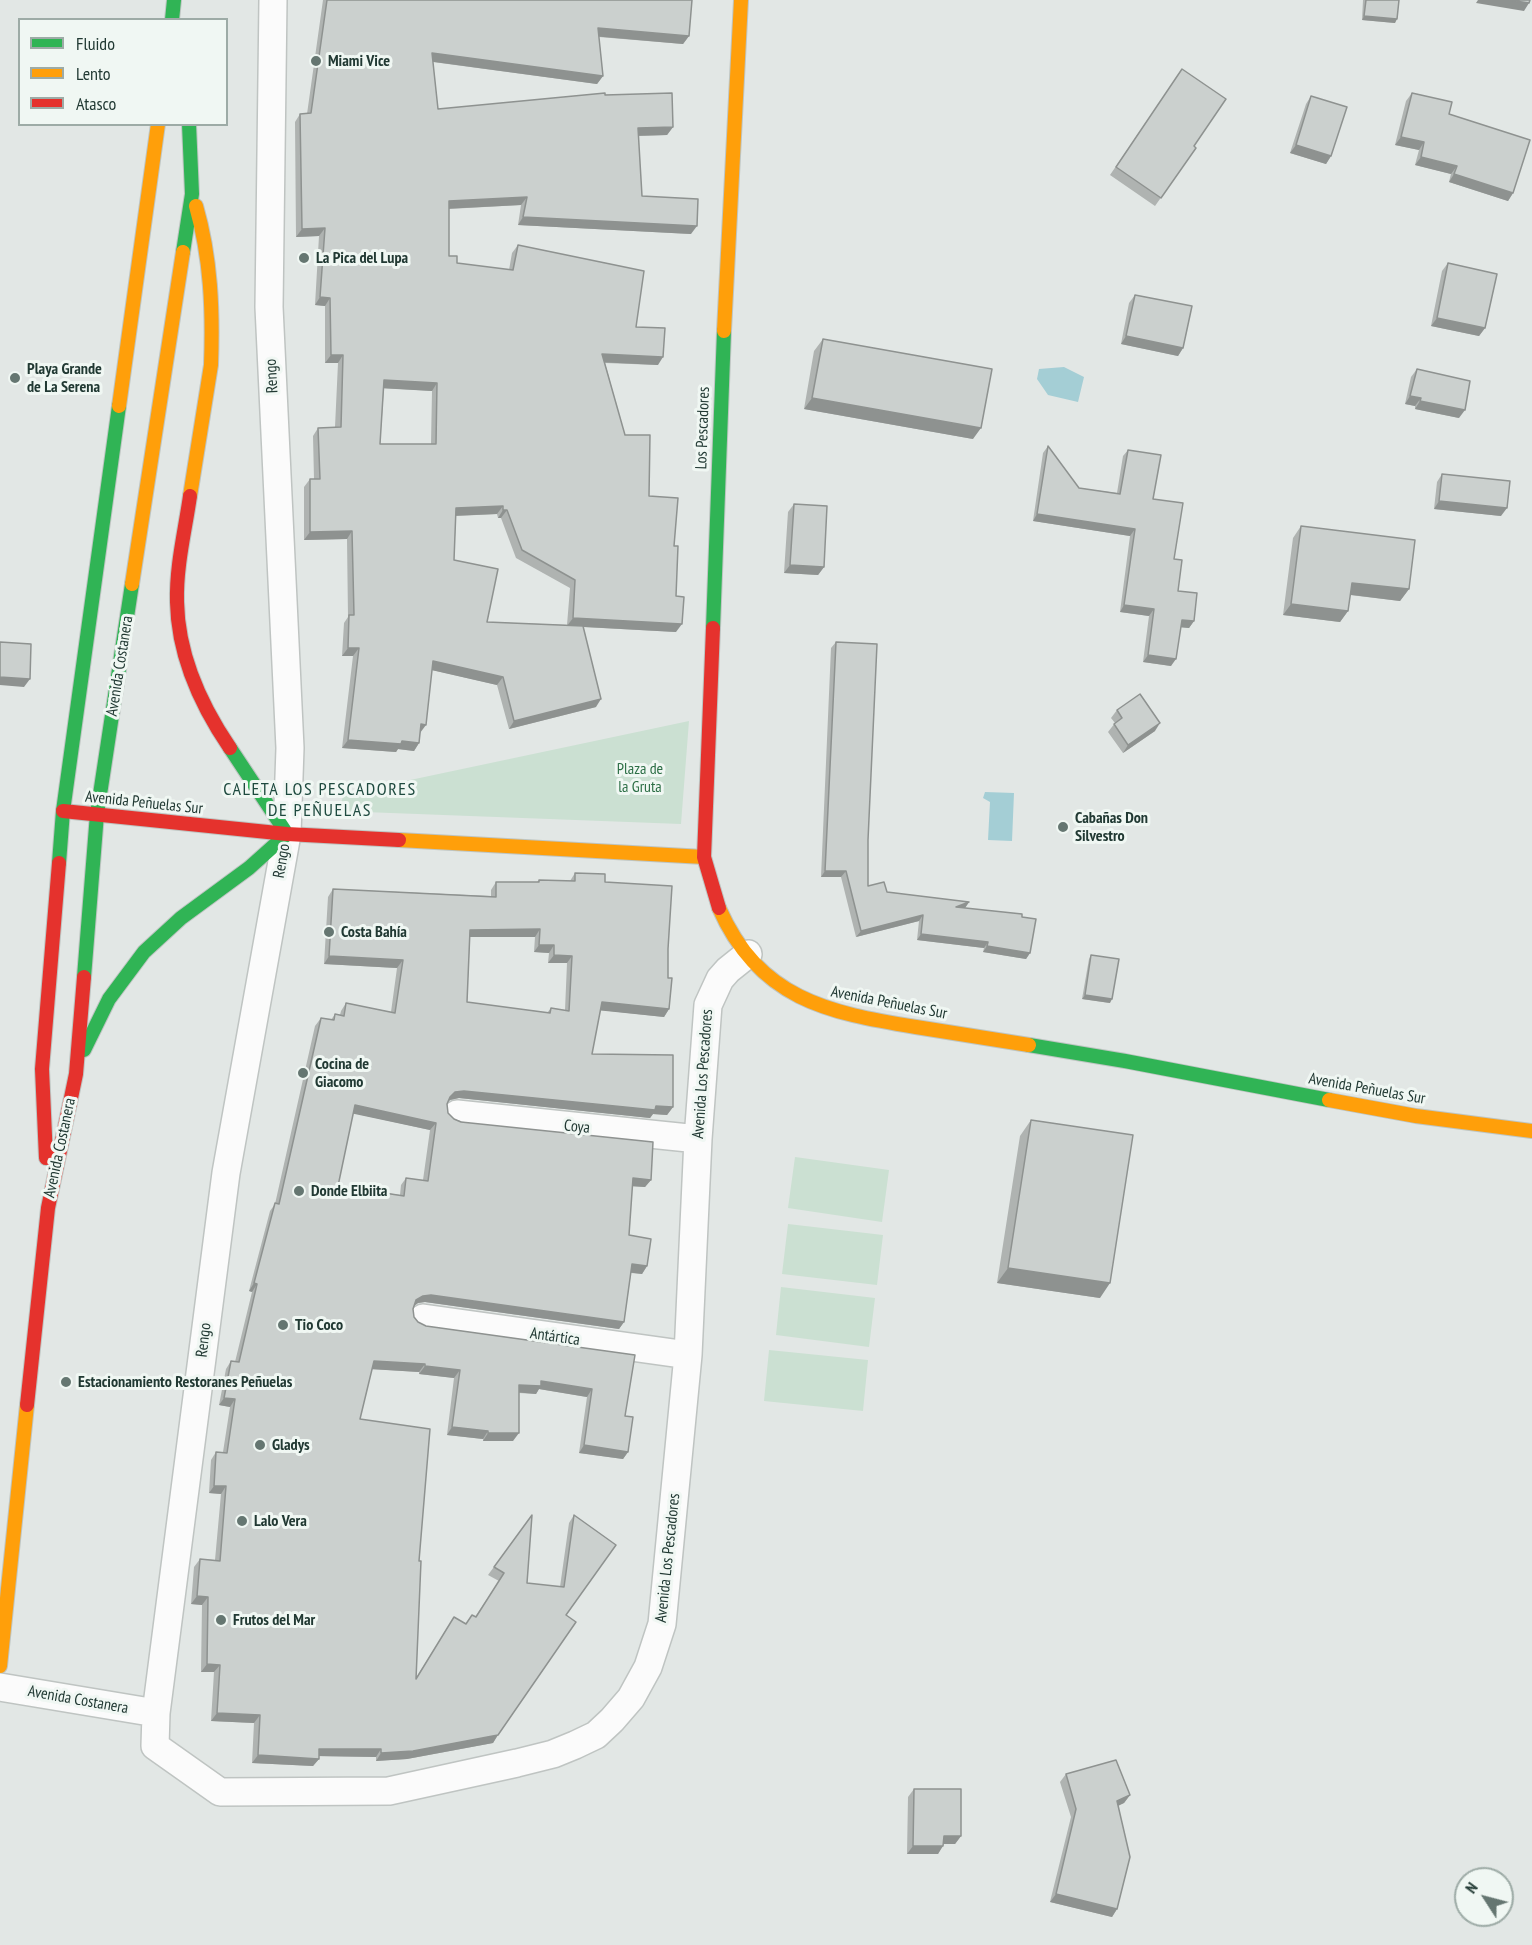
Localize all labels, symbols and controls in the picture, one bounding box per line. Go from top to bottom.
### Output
legend [18,18,228,126]
text: Fluido [76,32,115,55]
place label: Miami Vice [328,51,390,71]
marker: Miami Vice [309,54,323,68]
text: Lento [76,62,111,85]
text: Atasco [76,92,116,115]
place label: La Pica del Lupa [316,248,408,268]
marker: La Pica del Lupa [297,251,311,265]
street label: Rengo [262,358,282,394]
place label: Playa Grande de La Serena [27,359,102,397]
marker: Playa Grande de La Serena [8,371,22,385]
street label: Los Pescadores [692,386,714,470]
street label: Avenida Costanera [103,614,137,718]
park label: Plaza de la Gruta [617,759,663,797]
district label: CALETA LOS PESCADORES DE PEÑUELAS [223,779,417,822]
street label: Avenida Peñuelas Sur [84,787,204,819]
place label: Cabañas Don Silvestro [1075,808,1148,846]
marker: Cabañas Don Silvestro [1056,820,1070,834]
street label: Rengo [270,842,294,880]
place label: Costa Bahía [341,922,407,942]
marker: Costa Bahía [322,925,336,939]
street label: Avenida Peñuelas Sur [829,982,949,1024]
street label: Avenida Los Pescadores [689,1009,717,1139]
place label: Cocina de Giacomo [315,1054,369,1092]
marker: Cocina de Giacomo [296,1066,310,1080]
street label: Avenida Peñuelas Sur [1307,1069,1427,1109]
street label: Avenida Costanera [40,1096,80,1200]
street label: Coya [563,1116,591,1138]
place label: Donde Elbiita [311,1181,387,1201]
marker: Donde Elbiita [292,1184,306,1198]
place label: Tio Coco [295,1315,343,1335]
marker: Tio Coco [276,1318,290,1332]
street label: Rengo [192,1322,216,1358]
street label: Antártica [529,1324,581,1350]
place label: Estacionamiento Restoranes Peñuelas [78,1372,292,1392]
marker: Estacionamiento Restoranes Peñuelas [59,1375,73,1389]
place label: Gladys [272,1435,310,1455]
marker: Gladys [253,1438,267,1452]
street label: Avenida Los Pescadores [652,1492,684,1624]
place label: Lalo Vera [254,1511,307,1531]
marker: Lalo Vera [235,1514,249,1528]
place label: Frutos del Mar [233,1610,315,1630]
marker: Frutos del Mar [214,1613,228,1627]
street label: Avenida Costanera [26,1682,130,1718]
north arrow [1454,1867,1514,1927]
text: N [1460,1878,1482,1897]

